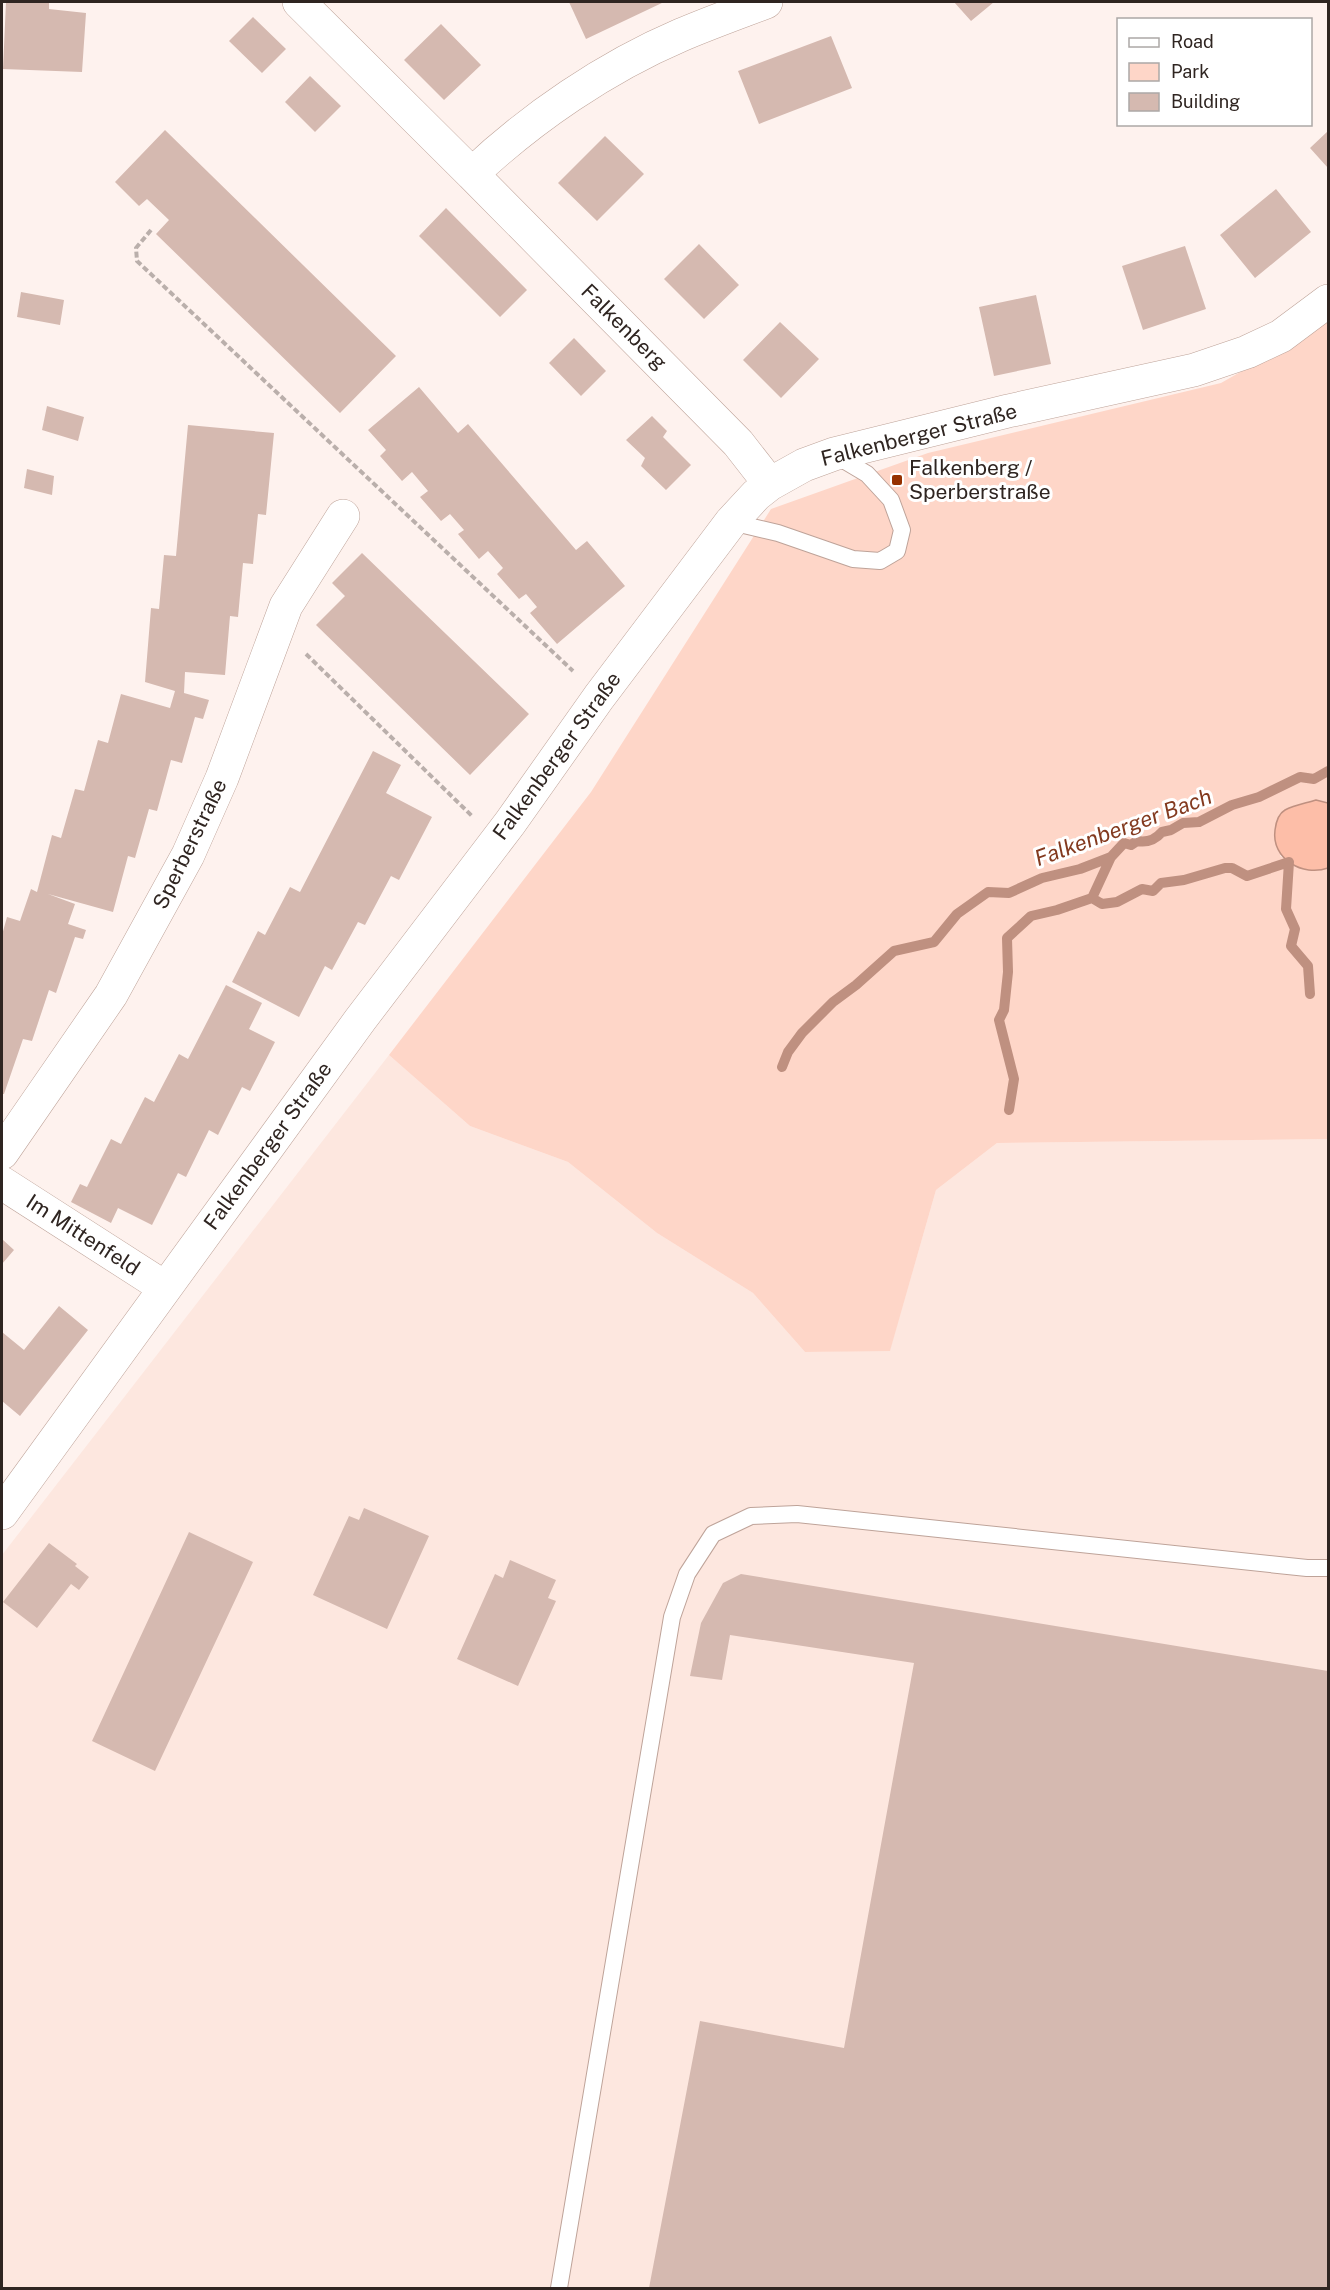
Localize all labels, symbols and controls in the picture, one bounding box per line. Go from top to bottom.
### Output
legend [1117,18,1312,126]
text: Road [1171,31,1214,52]
text: Park [1171,61,1209,82]
text: Building [1171,91,1240,112]
street label: Falkenberg [576,279,672,375]
street label: Falkenberger Straße [818,398,1020,471]
place label: Falkenberg / Sperberstraße [909,455,1051,504]
marker: Falkenberg / Sperberstraße [890,473,904,487]
street label: Falkenberger Straße [487,667,626,844]
street label: Sperberstraße [147,775,232,913]
water label: Falkenberger Bach [1031,783,1215,871]
street label: Falkenberger Straße [198,1057,337,1234]
street label: Im Mittenfeld [22,1189,145,1280]

